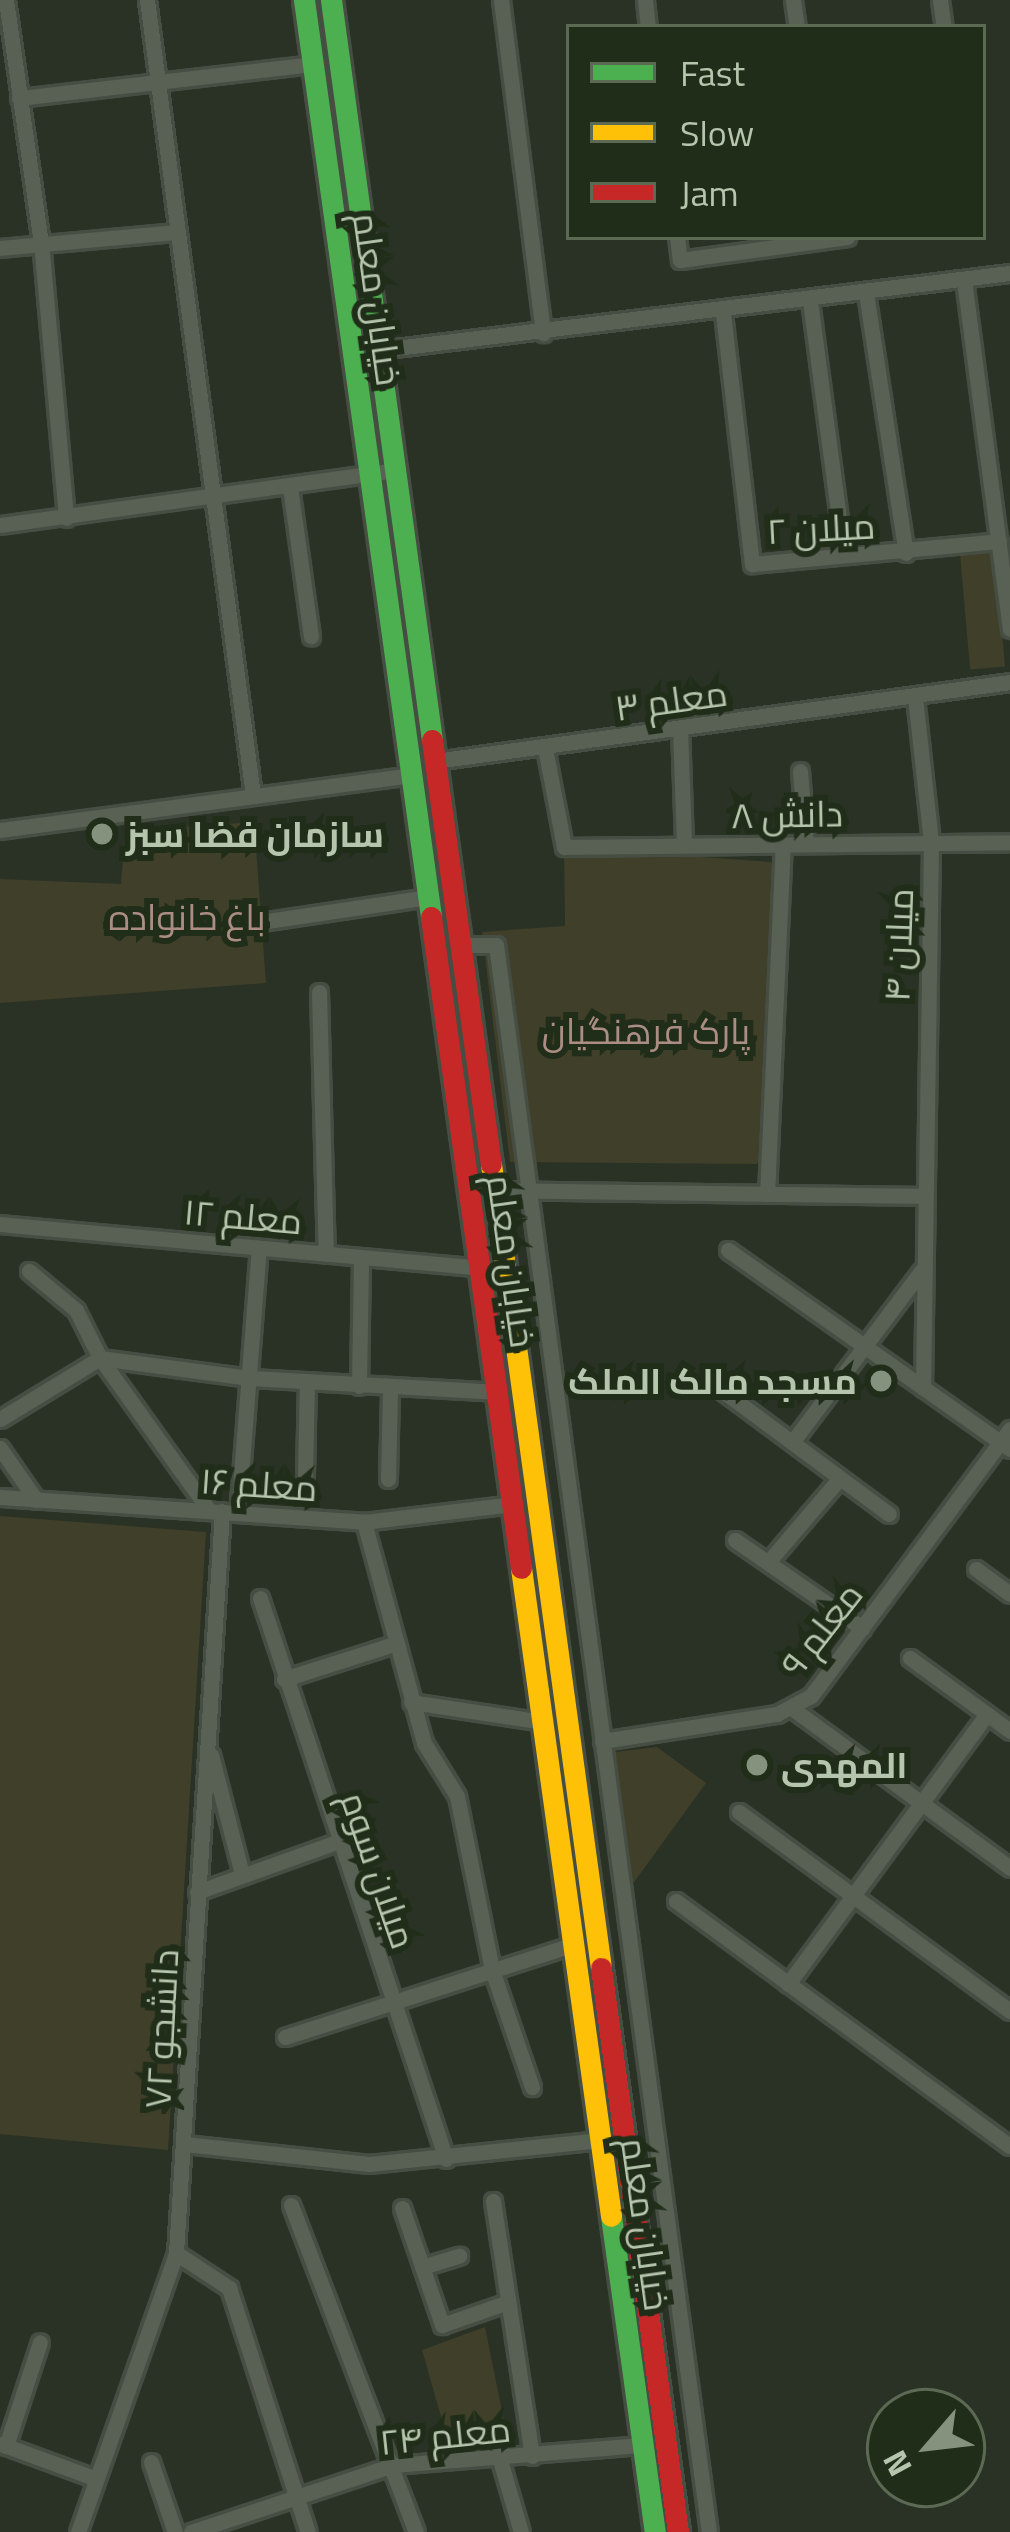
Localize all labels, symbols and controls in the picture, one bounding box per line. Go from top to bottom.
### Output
legend [566,24,986,240]
text: Fast [680,45,745,100]
text: Slow [680,105,754,160]
text: Jam [680,165,739,220]
street label: خیابان معلم [344,210,412,388]
street label: میلان ۲ [766,504,876,552]
street label: معلم ۳ [612,671,730,729]
street label: دانش ۸ [731,791,843,837]
place label: سازمان فضا سبز [126,812,384,856]
marker: سازمان فضا سبز [89,821,115,847]
street label: میلان ۴ [874,887,922,1003]
park label: باغ خانواده [108,895,266,939]
park label: پارک فرهنگیان [542,1009,750,1053]
street label: خیابان معلم [478,1172,546,1350]
street label: معلم ۱۲ [182,1189,304,1243]
place label: مسجد مالک الملک [568,1359,857,1403]
marker: مسجد مالک الملک [868,1368,894,1394]
street label: معلم ۱۶ [199,1458,319,1510]
street label: معلم ۹ [771,1573,871,1685]
place label: المهدی [781,1743,908,1787]
marker: المهدی [744,1752,770,1778]
street label: میلان سوم [332,1786,426,1954]
street label: دانشجو ۷۲ [135,1948,187,2110]
street label: خیابان معلم [612,2135,680,2313]
north arrow [866,2388,986,2508]
street label: معلم ۲۴ [377,2407,513,2463]
text: N [869,2442,924,2485]

